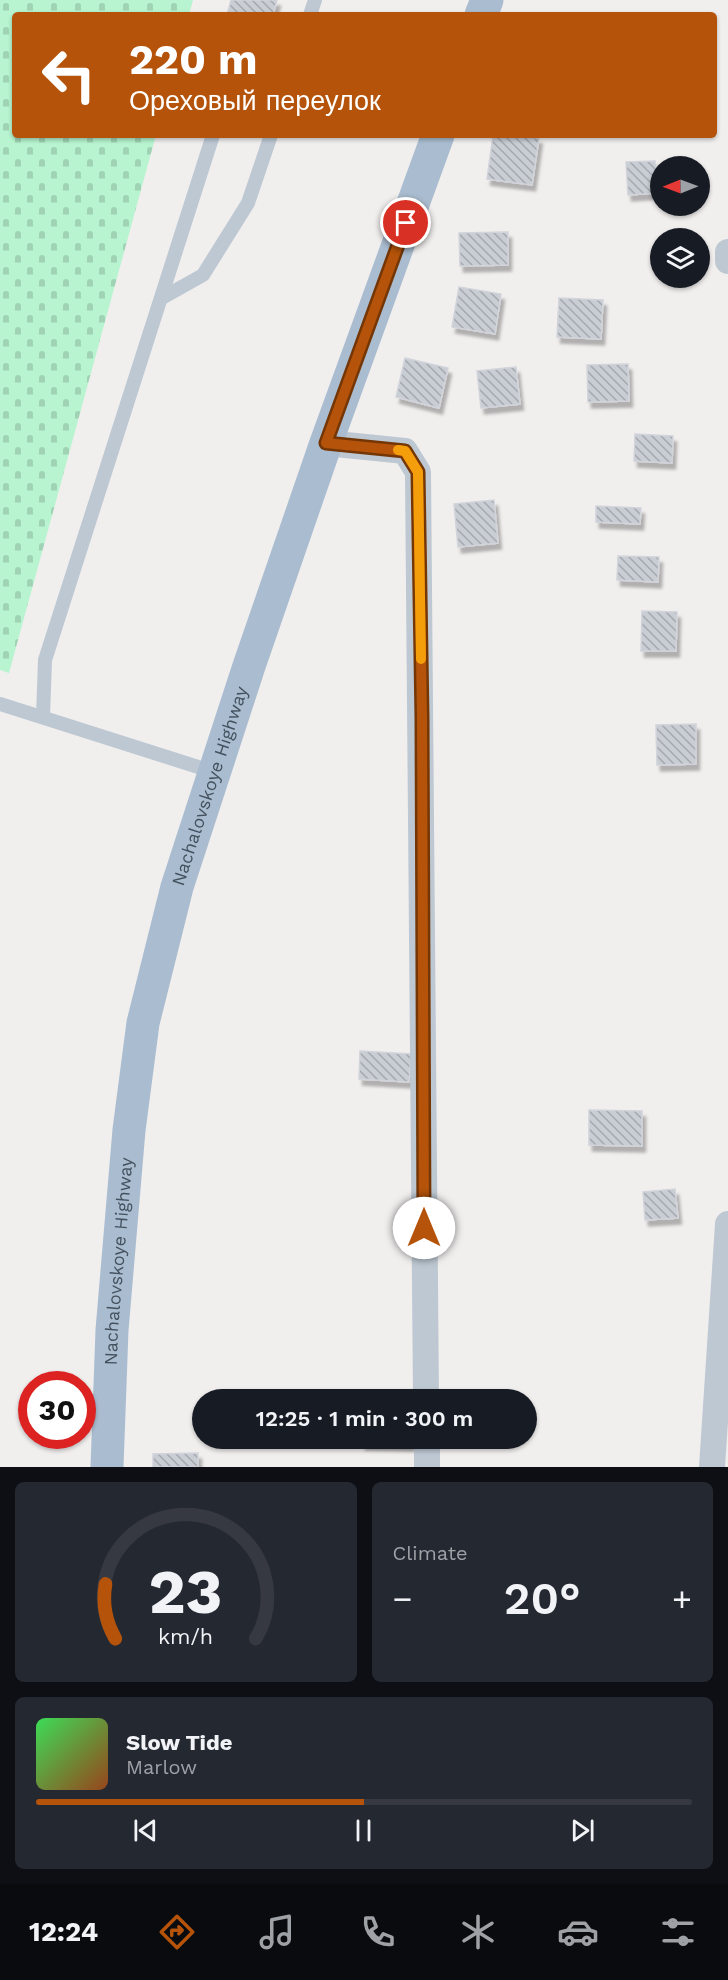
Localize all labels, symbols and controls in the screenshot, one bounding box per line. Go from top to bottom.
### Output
text: 220 m [129,35,258,84]
icon: left [30,36,108,114]
text: Ореховый переулок [129,85,381,117]
north arrow [650,156,710,216]
map controls [650,156,710,288]
pin [380,197,431,248]
icon: arrive [389,206,422,239]
button: layers [650,228,710,288]
street label: Nachalovskoye Highway [167,683,252,888]
street label: Nachalovskoye Highway [100,1156,137,1366]
position arrow [392,1196,456,1260]
speed limit sign: 30 [18,1371,96,1449]
text: 12:25 · 1 min · 300 m [256,1406,473,1431]
text: Climate [393,1541,468,1565]
text: 23 [149,1555,223,1628]
text: 20° [504,1572,581,1625]
text: − [393,1579,412,1618]
text: + [672,1579,692,1618]
text: km/h [158,1624,213,1649]
text: Slow Tide [126,1730,233,1755]
text: Marlow [126,1755,197,1779]
icon: previous [129,1814,162,1847]
icon: pause [347,1814,380,1847]
icon: next [566,1814,599,1847]
icon: directions [156,1911,198,1953]
icon: music [256,1911,298,1953]
icon: phone [357,1911,399,1953]
icon: climate [457,1911,499,1953]
icon: car [557,1911,599,1953]
icon: filters [657,1911,699,1953]
text: 12:24 [29,1916,98,1948]

